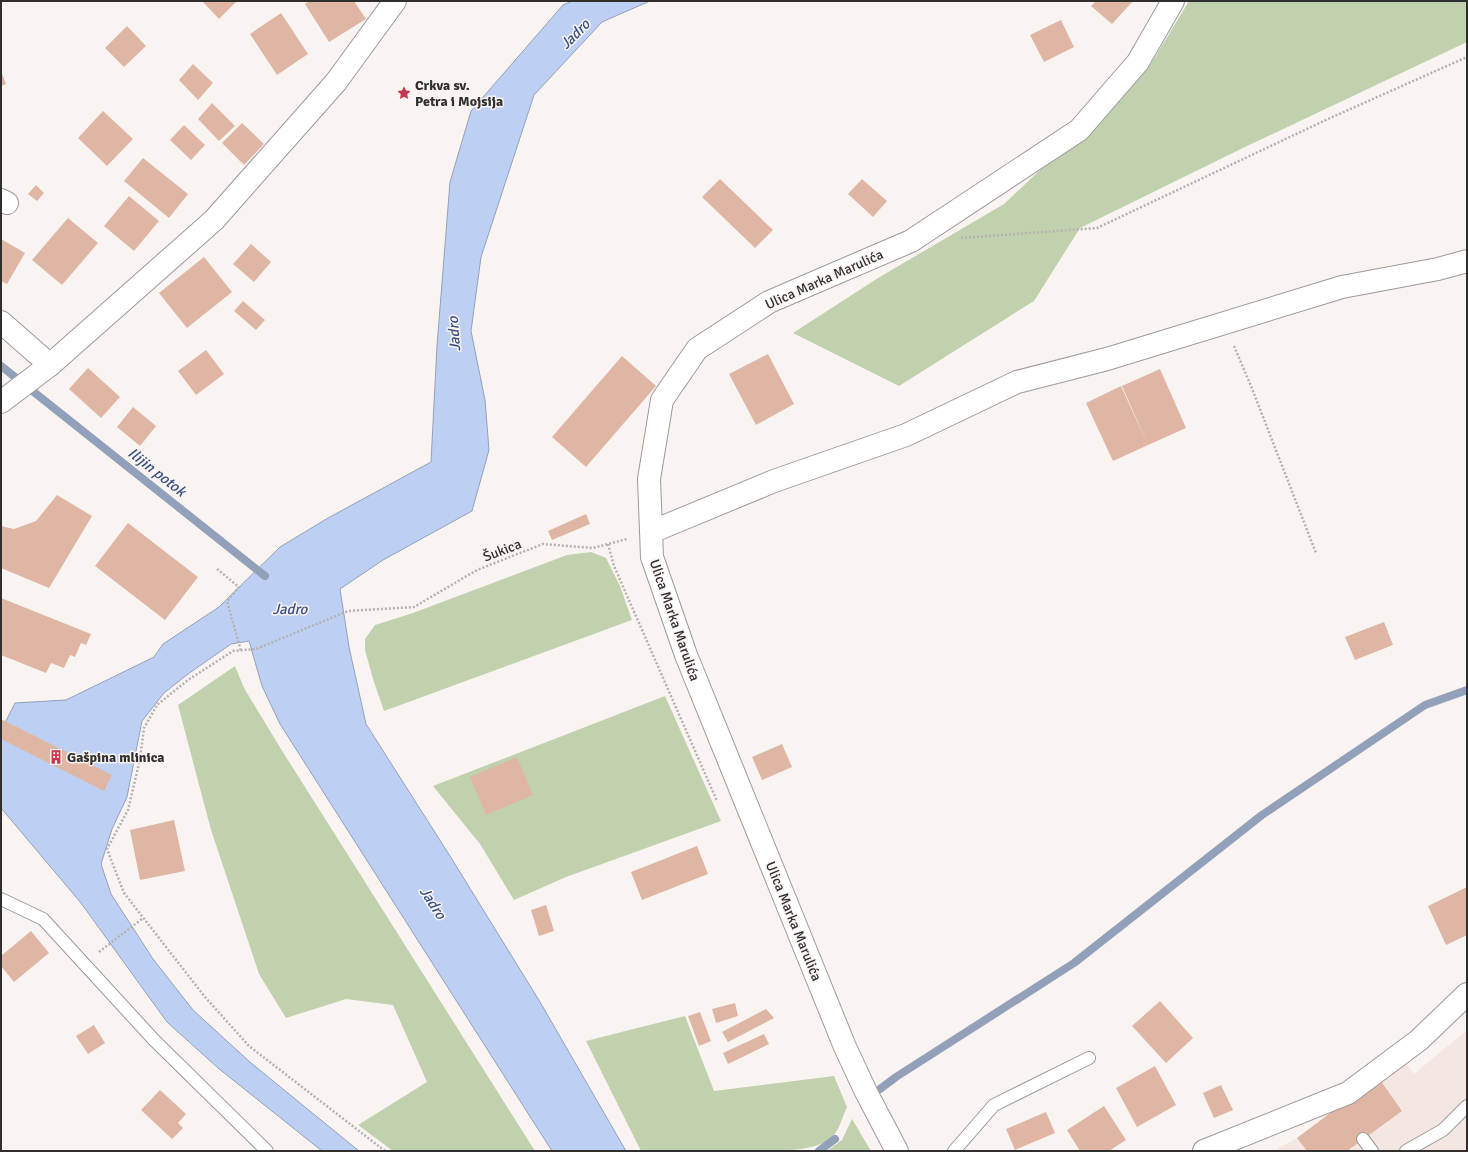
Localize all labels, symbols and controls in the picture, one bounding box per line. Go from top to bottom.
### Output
water label: Jadro [556,14,595,53]
place label: Crkva sv. Petra i Mojsija [415,77,503,110]
place icon: Crkva sv. Petra i Mojsija [396,85,412,101]
street label: Ulica Marka Marulića [763,246,886,313]
water label: Jadro [444,315,464,352]
water label: Ilijin potok [124,444,191,501]
street label: Šukica [481,535,524,566]
street label: Ulica Marka Marulića [646,557,703,683]
water label: Jadro [273,600,309,618]
building icon: Gašpina mlinica [48,749,64,765]
place label: Gašpina mlinica [67,749,165,766]
street label: Ulica Marka Marulića [762,859,825,983]
water label: Jadro [416,883,451,924]

